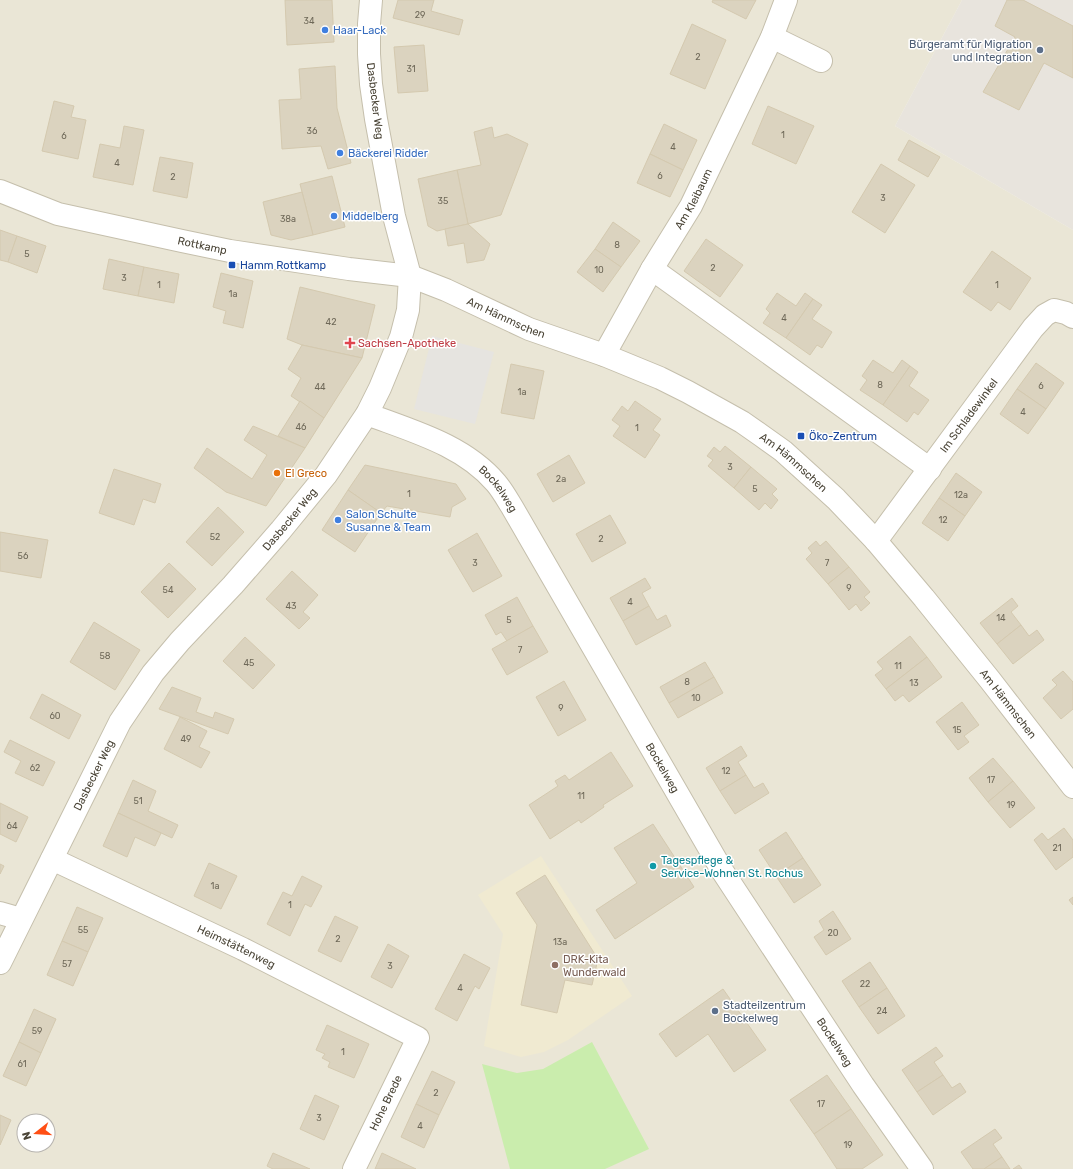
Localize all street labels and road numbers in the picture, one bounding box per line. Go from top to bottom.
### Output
street label: Dasbecker Weg [364,62,386,140]
street label: Am Kleibaum [672,166,715,232]
street label: Rottkamp [176,234,228,257]
street label: Am Hämmschen [465,294,547,341]
street label: Im Schladewinkel [937,376,1000,455]
street label: Am Hämmschen [757,430,830,495]
street label: Bockelweg [476,463,520,514]
street label: Dasbecker Weg [260,485,319,553]
street label: Am Hämmschen [977,666,1040,741]
street label: Dasbecker Weg [71,737,117,813]
street label: Bockelweg [643,740,682,795]
street label: Heimstättenweg [195,922,278,971]
street label: Bockelweg [814,1015,855,1069]
street label: Hohe Brede [367,1073,405,1133]

